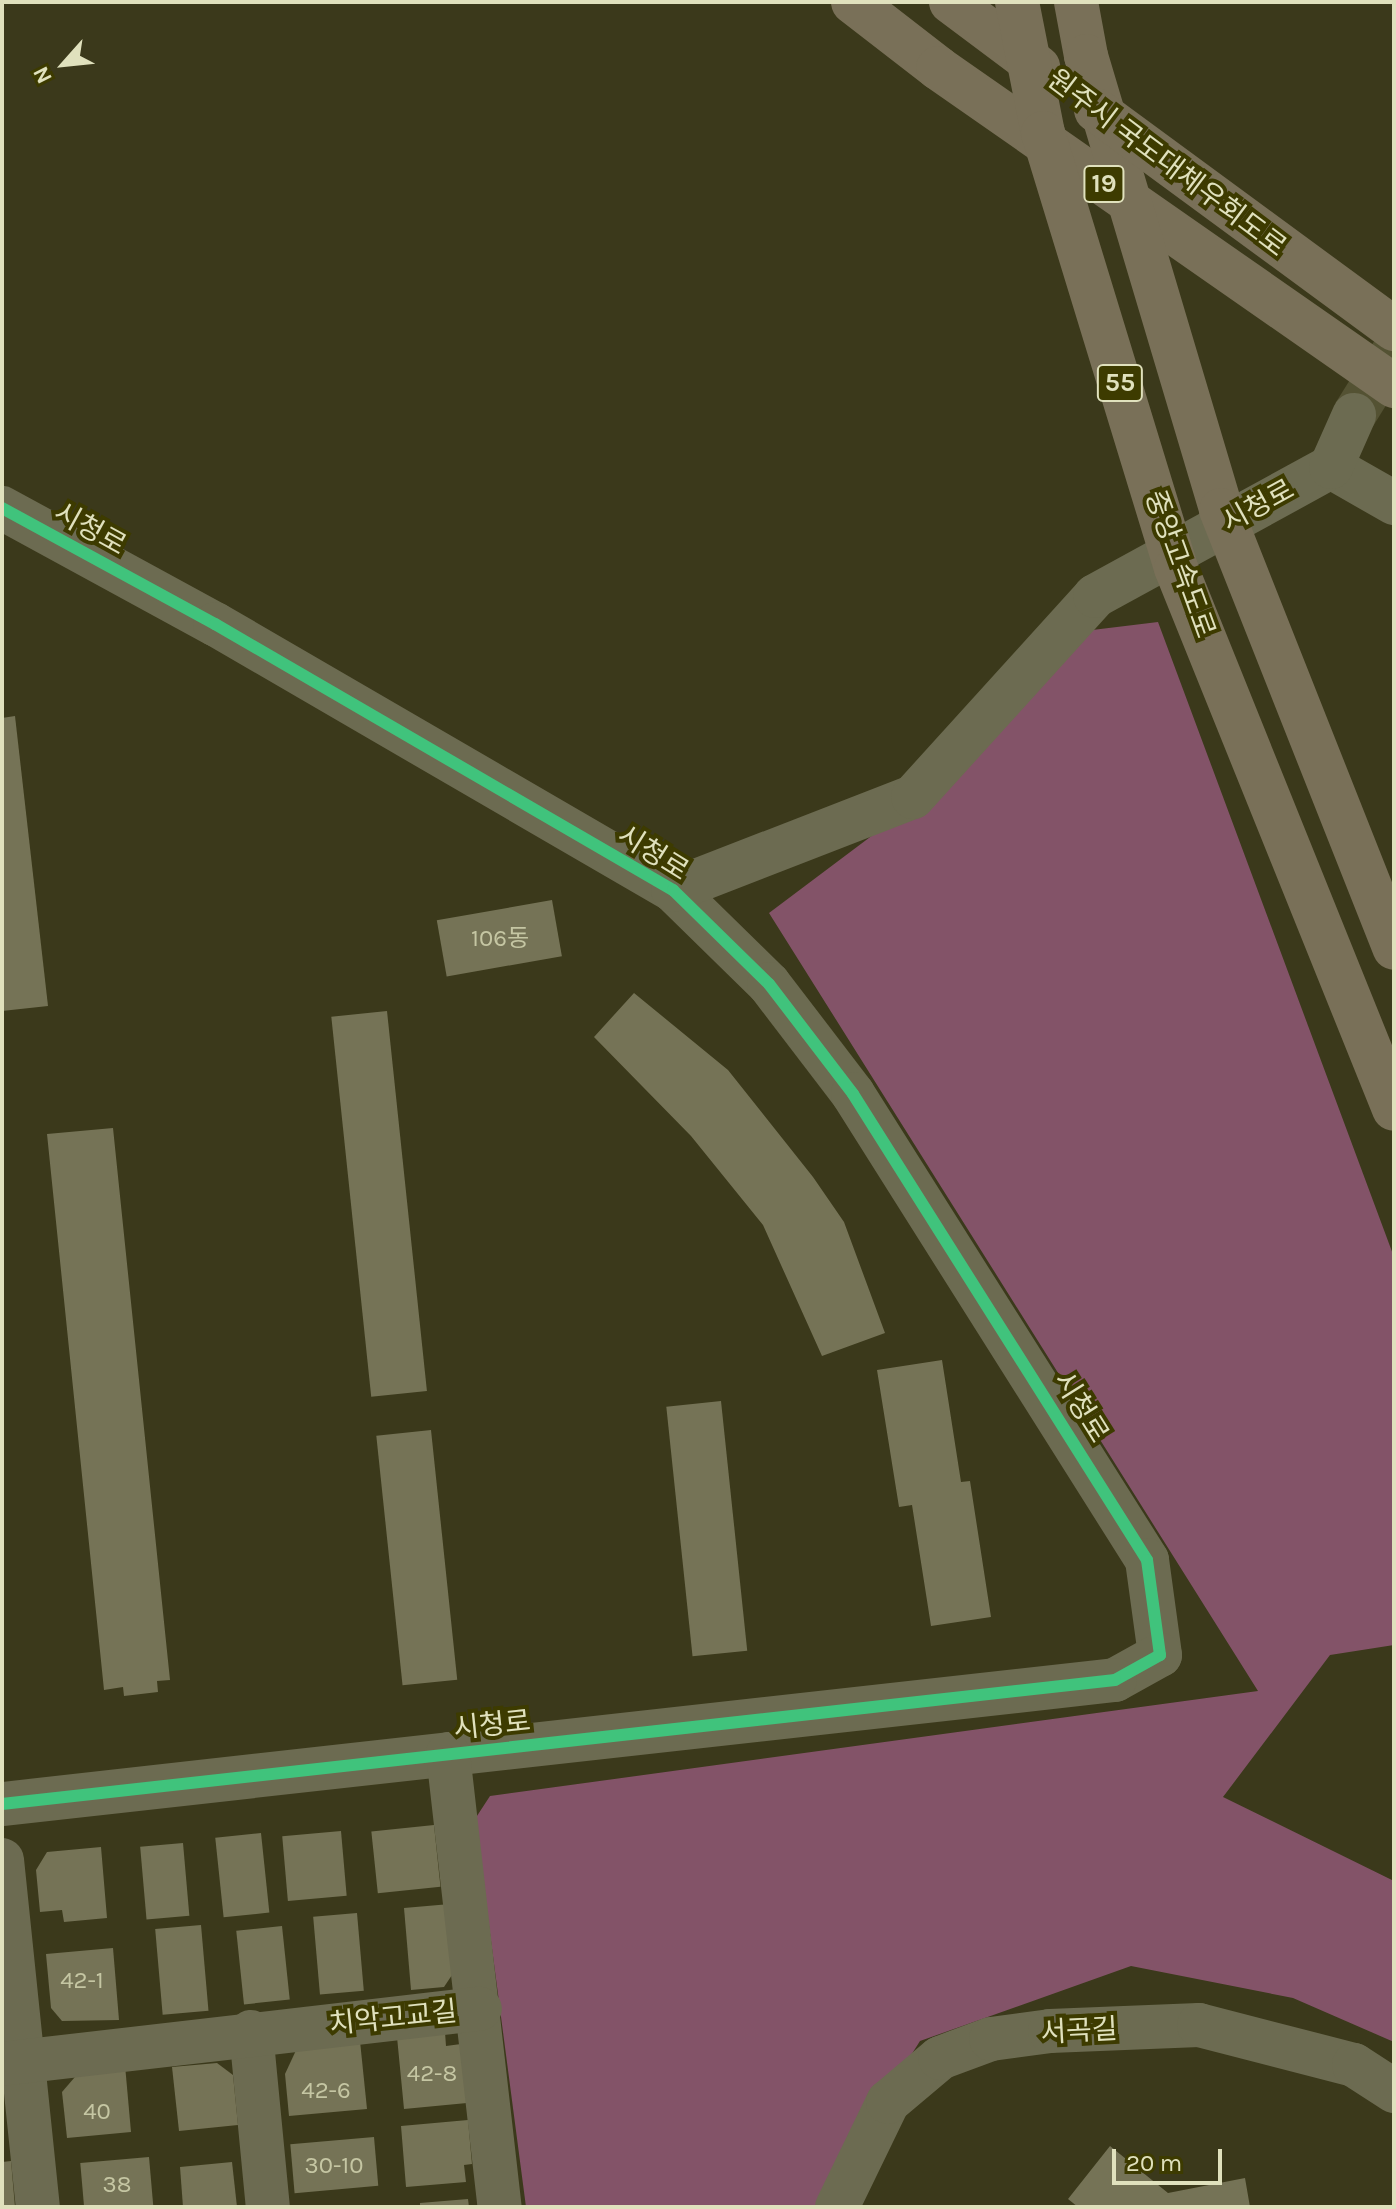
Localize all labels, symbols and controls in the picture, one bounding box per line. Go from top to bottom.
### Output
north arrow [24,24,104,104]
text: N [27,62,58,88]
street label: 원주시 국도대체우회도로 [1041,62,1293,264]
road number: 19 [1082,162,1126,206]
road number: 55 [1096,361,1144,405]
street label: 시청로 [1216,473,1300,539]
street label: 중앙고속도로 [1138,486,1222,642]
street label: 시청로 [48,496,132,562]
street label: 시청로 [611,818,695,888]
house number: 106동 [471,925,529,953]
street label: 시청로 [1046,1365,1116,1449]
street label: 시청로 [452,1704,532,1746]
house number: 42-1 [60,1967,104,1995]
street label: 치악고교길 [327,1995,459,2041]
street label: 서곡길 [1040,2012,1118,2050]
house number: 42-8 [407,2060,457,2088]
house number: 42-6 [301,2077,351,2105]
house number: 40 [83,2098,111,2126]
scale bar [1116,2133,1226,2183]
text: 20 m [1126,2149,1182,2177]
house number: 30-10 [305,2152,363,2180]
house number: 38 [103,2171,131,2199]

